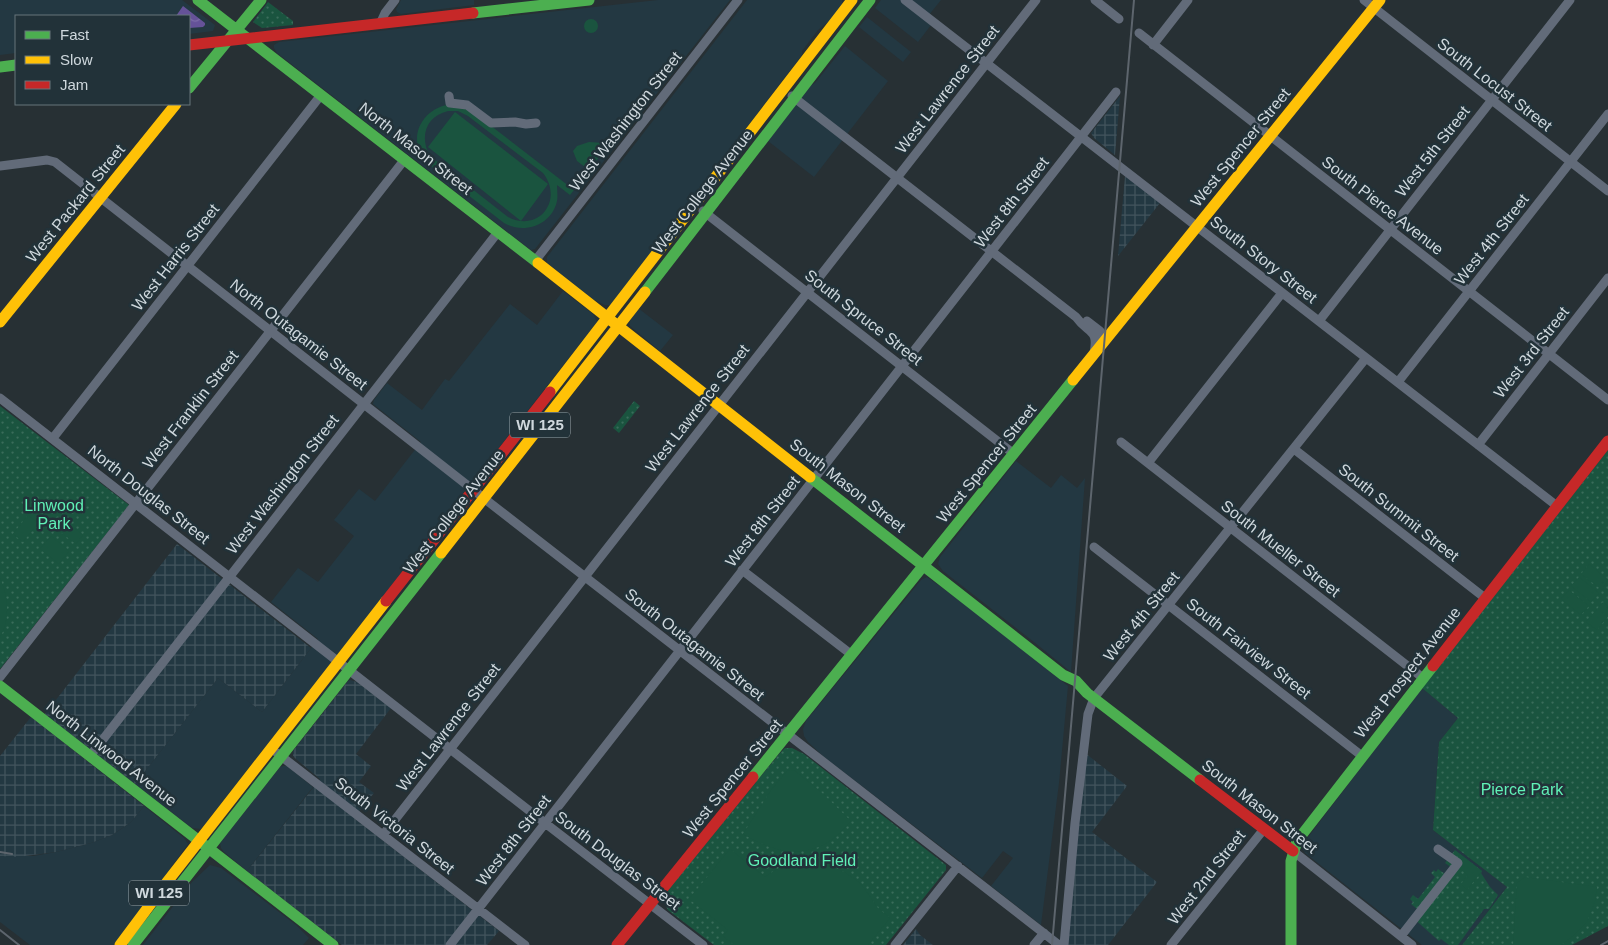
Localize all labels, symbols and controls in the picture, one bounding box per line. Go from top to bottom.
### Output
legend [15,15,190,105]
street label: West Lawrence Street [892,22,1003,156]
text: Fast [60,26,90,43]
street label: South Locust Street [1434,34,1556,135]
street label: West Washington Street [566,48,685,194]
text: Slow [60,51,93,68]
text: Jam [60,76,88,93]
street label: West Spencer Street [1187,84,1294,210]
street label: North Mason Street [356,99,476,198]
street label: West 5th Street [1392,102,1473,200]
street label: West College Avenue [649,126,756,257]
street label: West Packard Street [23,141,128,266]
street label: West 8th Street [971,153,1052,251]
street label: South Pierce Avenue [1319,153,1447,258]
street label: West 4th Street [1451,190,1532,288]
street label: West Harris Street [129,200,223,314]
street label: South Story Street [1207,212,1321,307]
street label: South Spruce Street [802,266,926,369]
street label: North Outagamie Street [227,276,371,393]
street label: West 3rd Street [1491,303,1573,401]
street label: West Lawrence Street [642,341,753,475]
street label: West Franklin Street [139,347,242,472]
street label: West Spencer Street [933,400,1040,526]
street label: West Washington Street [223,411,342,557]
road number: WI 125 [510,412,570,438]
street label: South Mason Street [787,435,909,536]
street label: North Douglas Street [85,442,213,547]
street label: West College Avenue [400,446,507,577]
street label: South Summit Street [1335,460,1463,565]
street label: West 8th Street [722,472,803,570]
park label: Linwood Park [24,497,84,532]
street label: South Mueller Street [1218,497,1344,600]
street label: West 4th Street [1100,568,1183,664]
street label: South Outagamie Street [622,585,768,704]
street label: South Fairview Street [1183,595,1315,703]
street label: West Prospect Avenue [1351,603,1464,741]
street label: West Lawrence Street [393,660,504,794]
street label: North Linwood Avenue [43,697,180,810]
street label: West Spencer Street [679,715,786,841]
street label: South Mason Street [1199,756,1321,857]
street label: South Victoria Street [332,774,458,878]
park label: Pierce Park [1481,781,1564,798]
street label: West 8th Street [473,791,554,889]
street label: South Douglas Street [552,808,684,913]
street label: West 2nd Street [1164,827,1249,928]
park label: Goodland Field [748,852,856,869]
road number: WI 125 [129,880,189,906]

